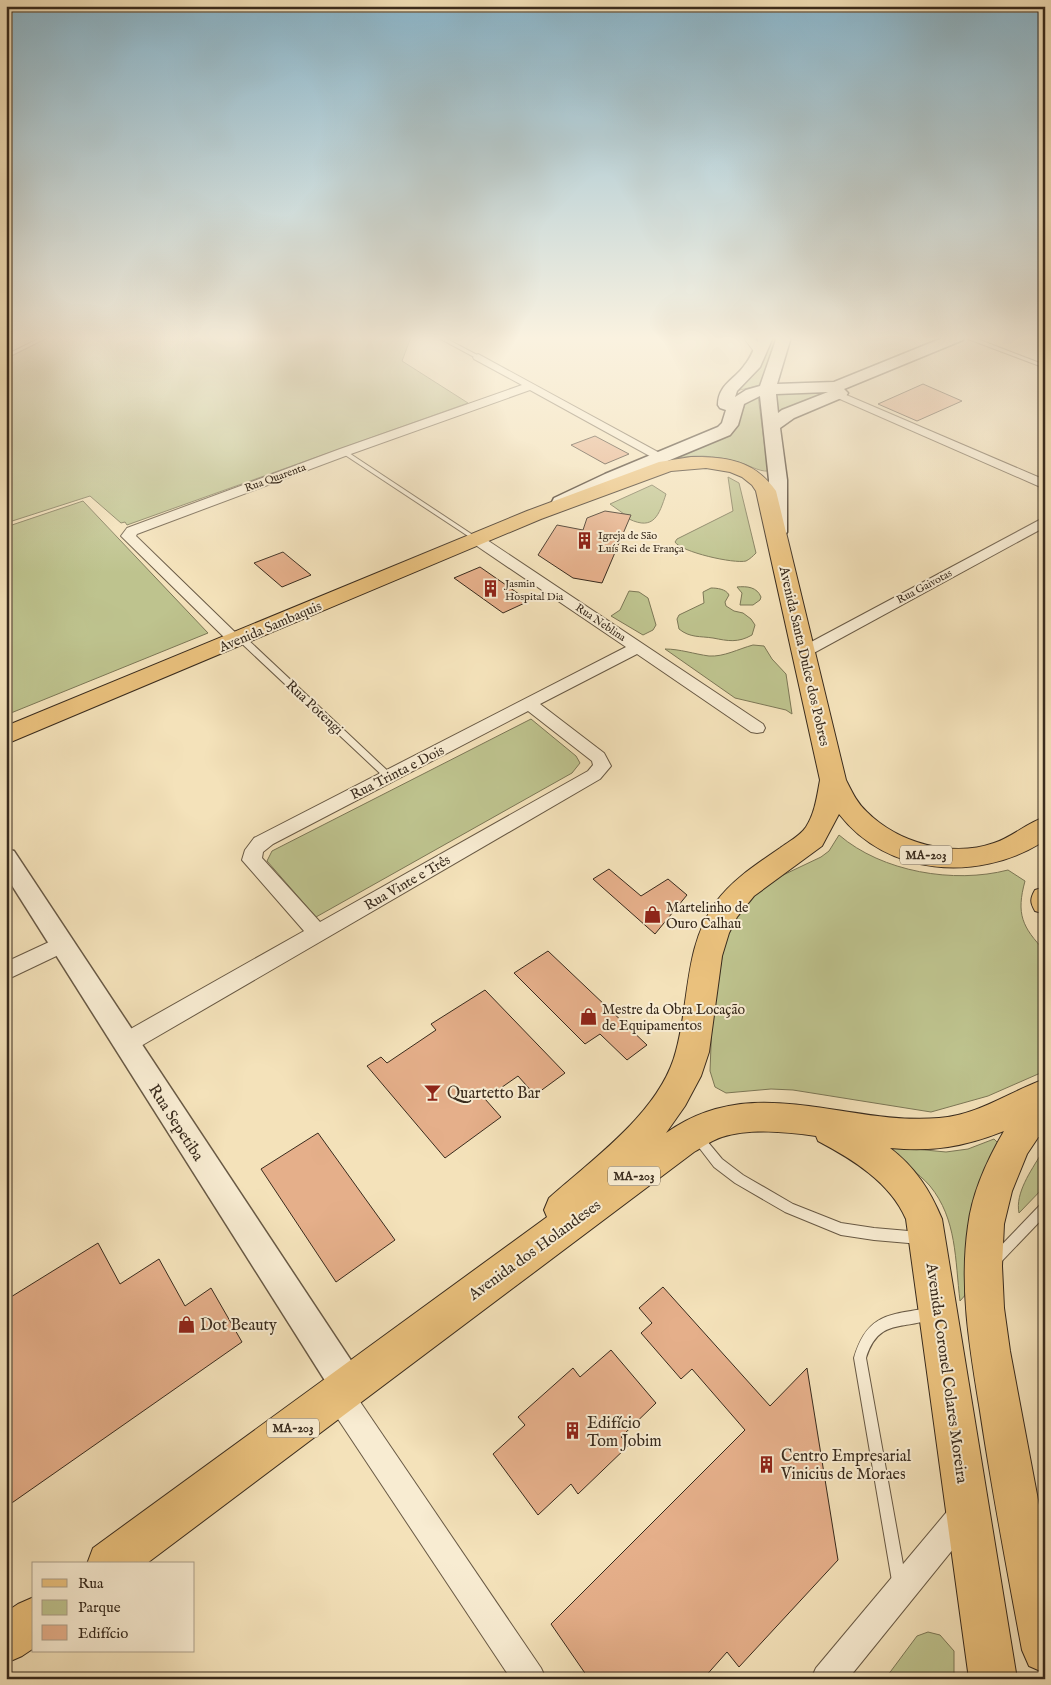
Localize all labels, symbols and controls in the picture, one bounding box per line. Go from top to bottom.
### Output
street label: Rua Quarenta [243,460,308,495]
place label: Igreja de São Luís Rei de França [598,529,684,556]
building icon: Igreja de São Luís Rei de França [574,531,594,551]
street label: Avenida Santa Dulce dos Pobres [774,564,834,748]
street label: Rua Gaivotas [894,566,955,607]
place label: Jasmin Hospital Dia [503,577,564,604]
building icon: Jasmin Hospital Dia [481,579,501,599]
street label: Avenida Sambaquis [215,597,325,657]
street label: Rua Neblina [573,601,629,645]
street label: Rua Potengi [282,676,347,739]
street label: Rua Trinta e Dois [347,741,448,804]
road number: MA-203 [900,846,952,864]
street label: Rua Vinte e Três [361,851,454,915]
place label: Martelinho de Ouro Calhau [666,899,749,933]
shop icon: Martelinho de Ouro Calhau [642,905,662,925]
place label: Mestre da Obra Locação de Equipamentos [602,1001,745,1035]
shop icon: Mestre da Obra Locação de Equipamentos [578,1007,598,1027]
street label: Rua Sepetiba [143,1081,208,1165]
bar icon: Quartetto Bar [423,1082,443,1102]
place label: Quartetto Bar [447,1084,541,1104]
road number: MA-203 [608,1166,660,1186]
street label: Avenida dos Holandeses [464,1196,606,1306]
street label: Avenida Coronel Colares Moreira [921,1261,971,1485]
shop icon: Dot Beauty [176,1314,196,1334]
place label: Dot Beauty [200,1316,277,1336]
place label: Edifício Tom Jobim [587,1414,662,1452]
road number: MA-203 [267,1419,319,1438]
building icon: Edifício Tom Jobim [563,1421,583,1441]
place label: Centro Empresarial Vinicius de Moraes [780,1447,912,1485]
building icon: Centro Empresarial Vinicius de Moraes [757,1454,777,1474]
legend [32,1562,195,1652]
text: Rua [78,1574,104,1593]
text: Parque [78,1598,121,1617]
text: Edifício [78,1624,128,1643]

